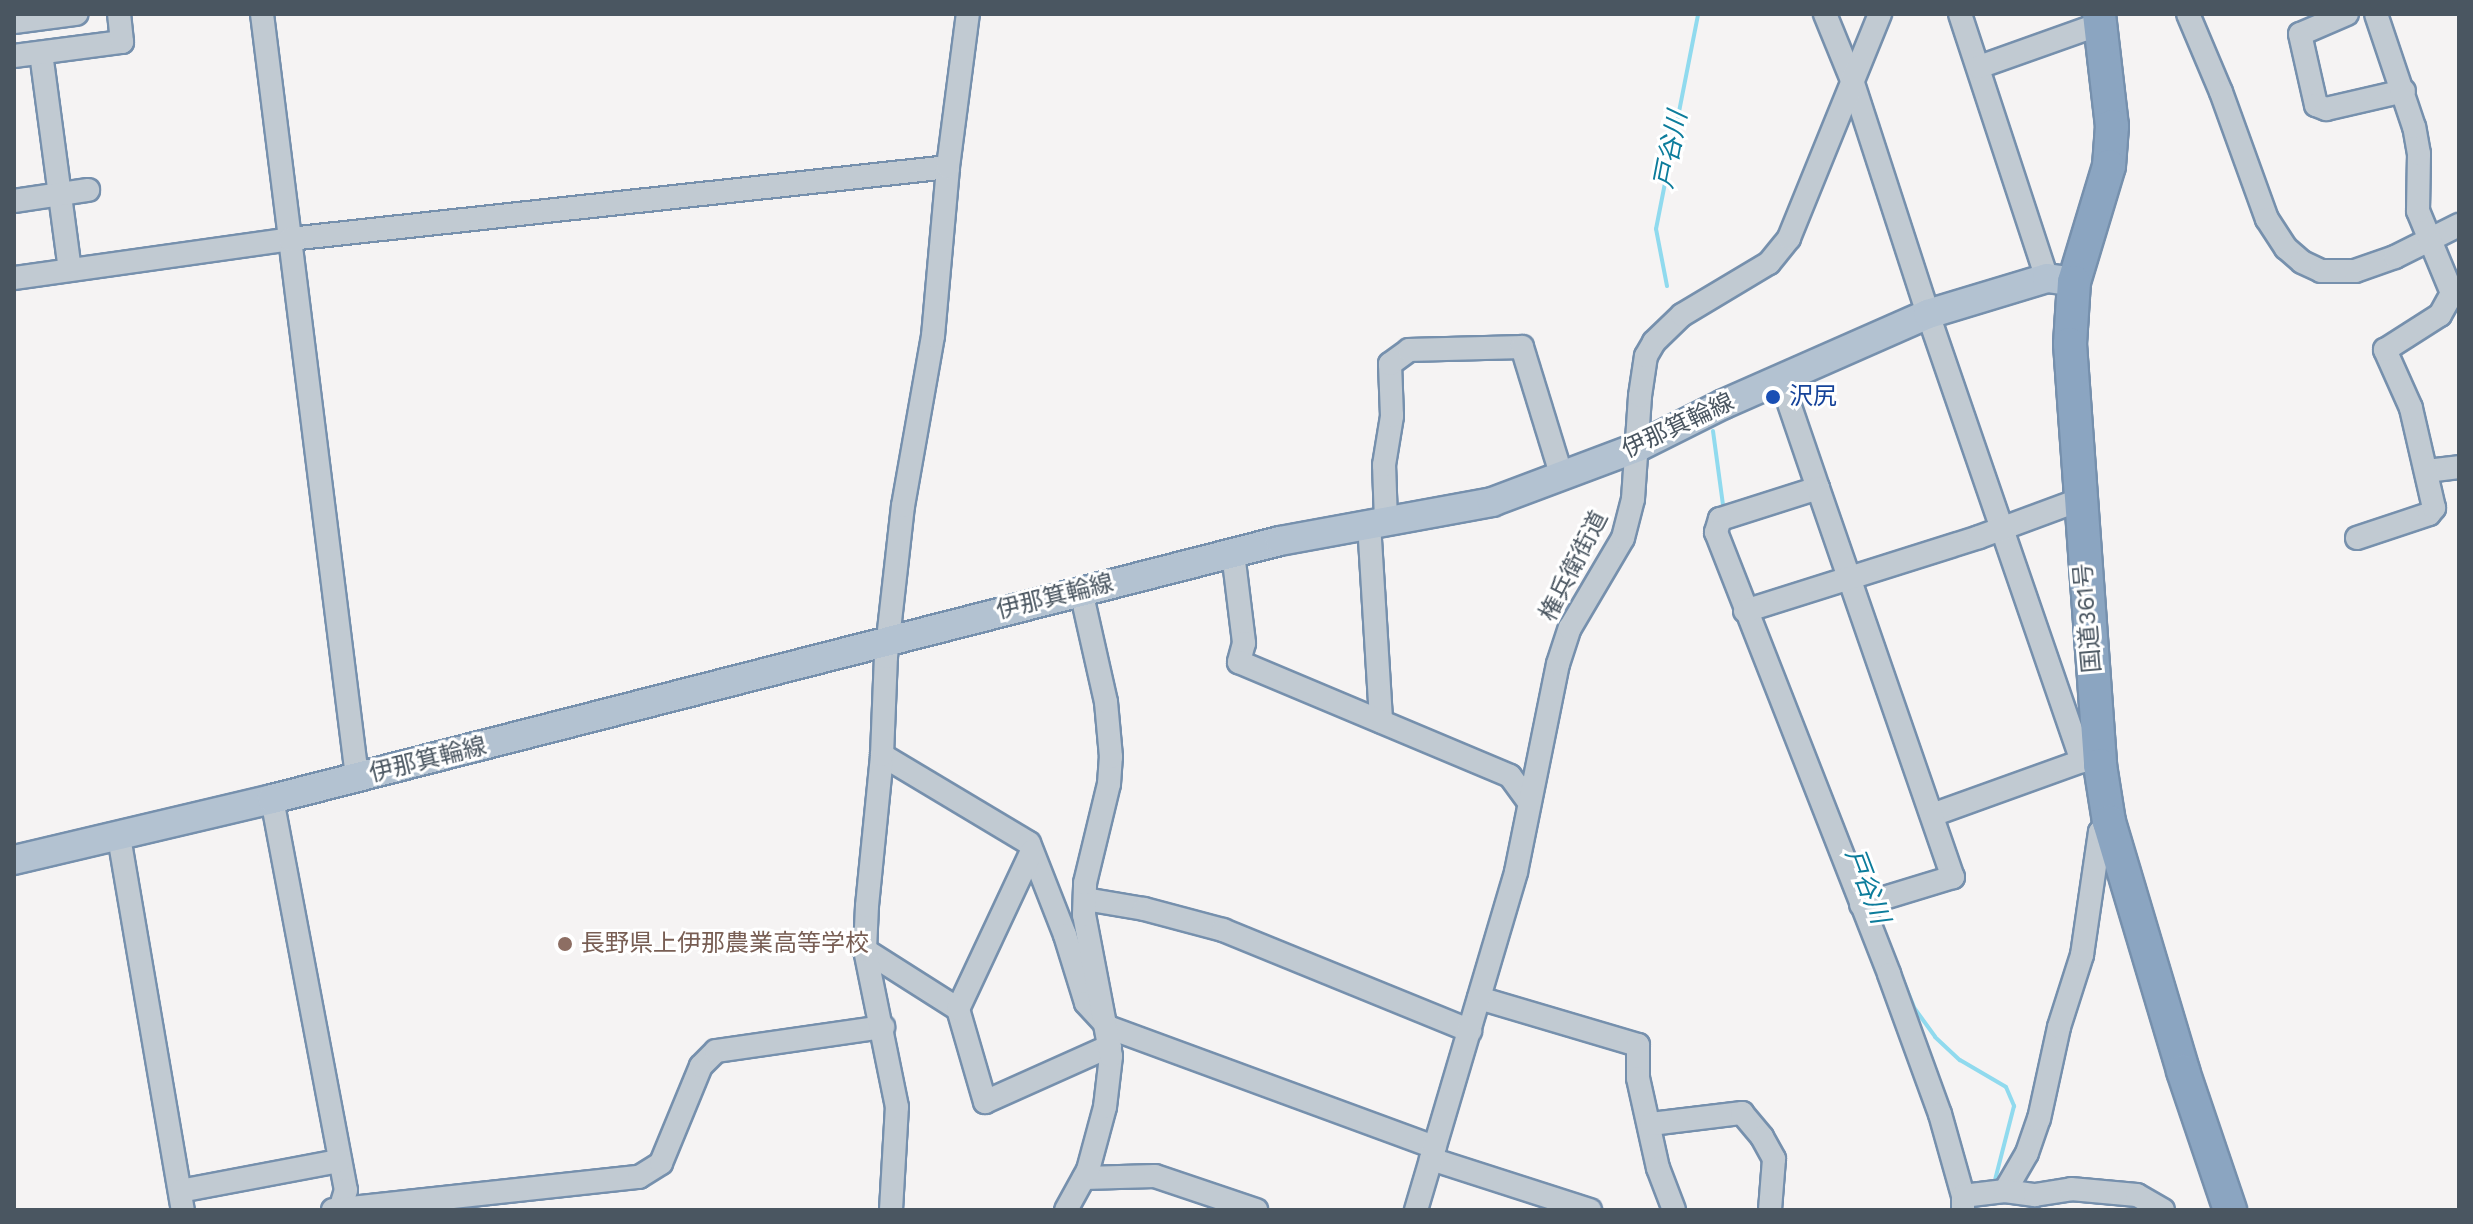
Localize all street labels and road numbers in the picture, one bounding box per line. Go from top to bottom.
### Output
street label: 伊那箕輪線 [1618,388,1738,464]
street label: 権兵衛街道 [1534,506,1614,626]
street label: 国道361号 [2069,562,2107,674]
street label: 伊那箕輪線 [993,569,1117,625]
street label: 伊那箕輪線 [366,732,490,788]

